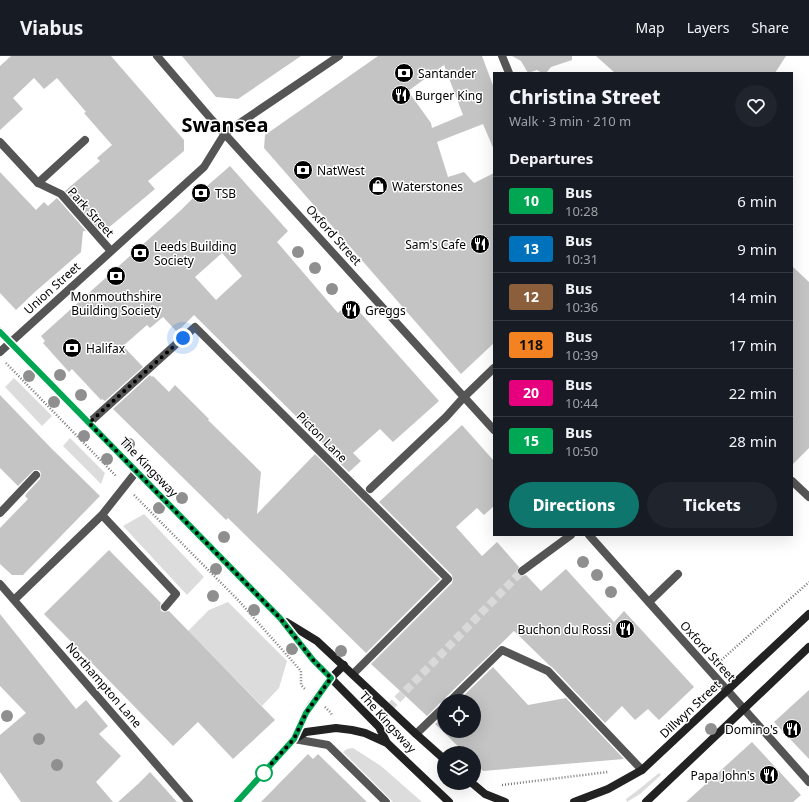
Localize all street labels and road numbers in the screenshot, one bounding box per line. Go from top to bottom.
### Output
street label: Park Street [64,183,118,241]
street label: Oxford Street [302,201,366,269]
street label: Union Street [20,258,84,318]
street label: Picton Lane [293,408,351,466]
street label: The Kingsway [116,433,183,501]
street label: Oxford Street [676,617,740,685]
street label: Northampton Lane [62,639,146,731]
street label: Dillwyn Street [656,676,725,742]
street label: The Kingsway [356,688,421,757]

